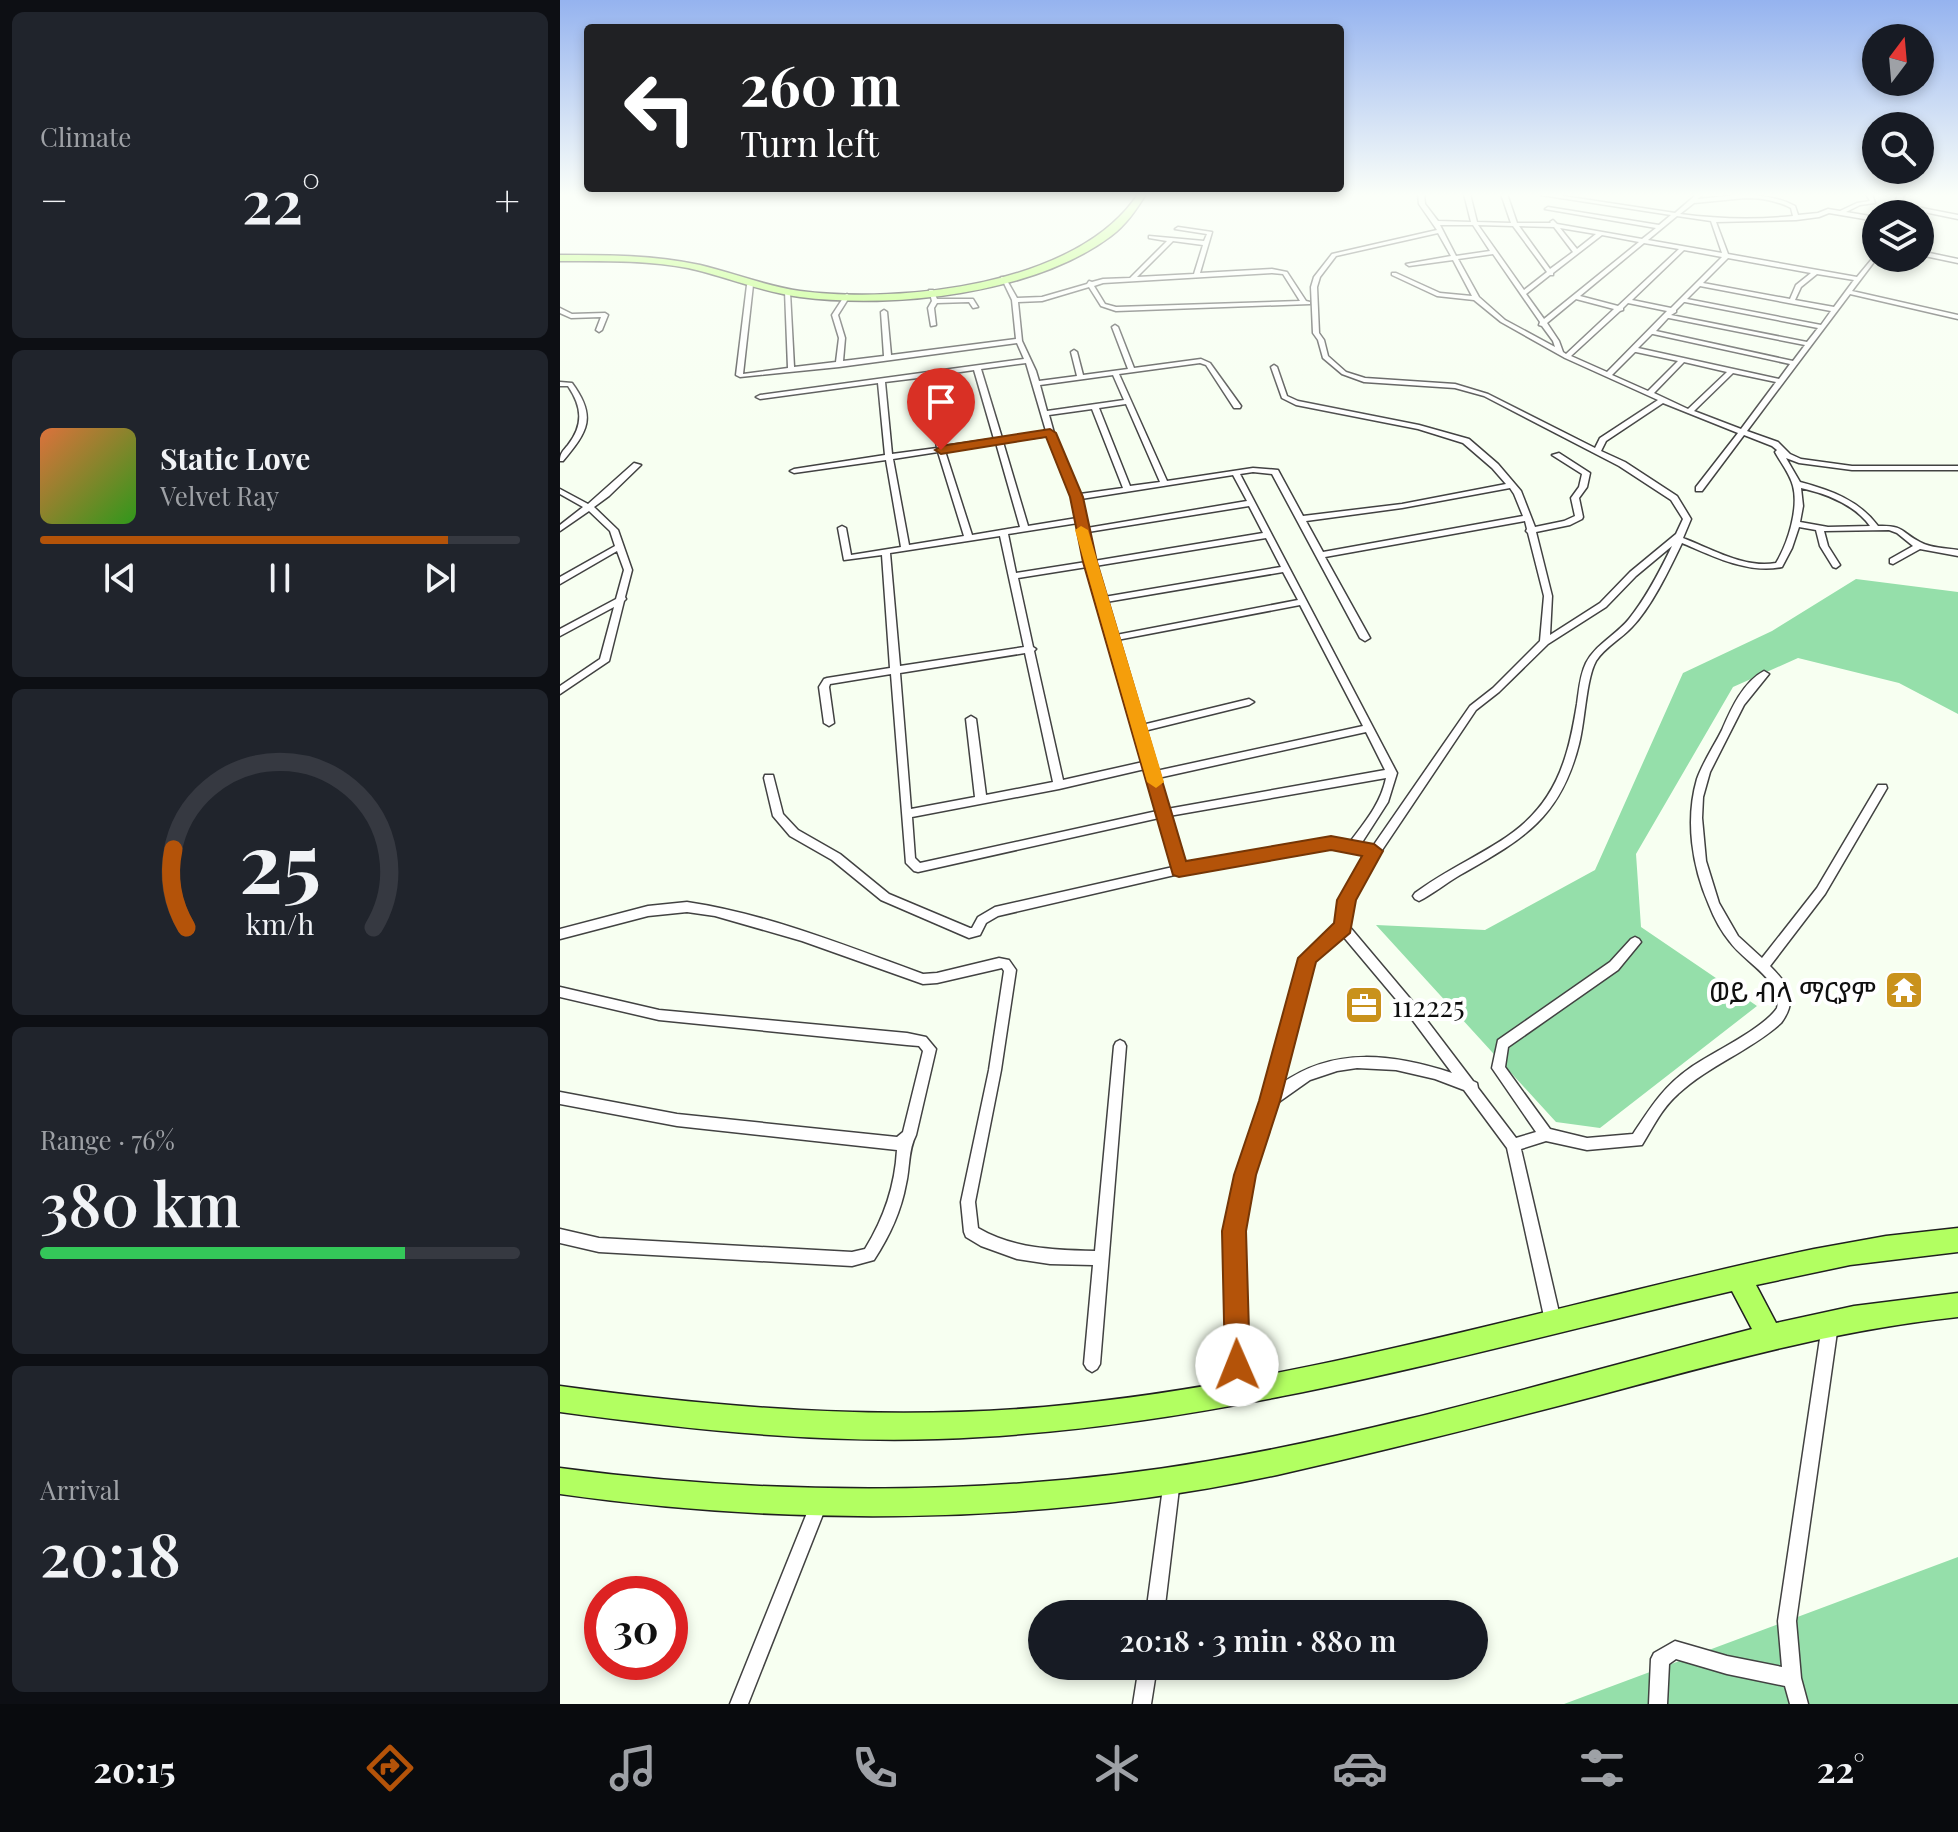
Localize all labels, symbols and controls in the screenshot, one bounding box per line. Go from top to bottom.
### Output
north arrow [1862,24,1934,96]
map controls [1862,24,1934,272]
text: 260 m [740,46,901,121]
icon: left [608,56,712,160]
button: search [1862,112,1934,184]
text: Turn left [740,118,879,166]
text: Climate [40,119,131,154]
text: 22° [242,159,321,239]
text: − [40,169,68,228]
text: + [494,169,520,228]
button: layers [1862,200,1934,272]
pin [907,368,975,450]
icon: arrive [919,380,963,424]
text: Static Love [160,438,310,478]
text: Velvet Ray [160,478,279,513]
icon: previous [98,556,142,600]
icon: pause [258,556,302,600]
icon: next [418,556,462,600]
text: 25 [239,804,321,915]
text: km/h [246,904,314,942]
temple icon: ወይ ብላ ማርያም [1883,969,1925,1011]
place label: ወይ ብላ ማርያም [1709,972,1876,1009]
office icon: 112225 [1343,984,1385,1026]
place label: 112225 [1392,987,1465,1024]
text: Range · 76% [40,1122,175,1157]
text: 380 km [40,1162,241,1242]
position arrow [1195,1323,1279,1407]
text: Arrival [40,1472,120,1507]
text: 20:18 [40,1512,181,1592]
speed limit sign: 30 [584,1576,688,1680]
text: 20:18 · 3 min · 880 m [1120,1620,1396,1660]
icon: directions [362,1740,418,1796]
icon: music [605,1740,661,1796]
icon: phone [847,1740,903,1796]
icon: climate [1089,1740,1145,1796]
icon: car [1332,1740,1388,1796]
icon: filters [1574,1740,1630,1796]
text: 20:15 [93,1744,176,1792]
text: 22° [1817,1744,1865,1792]

